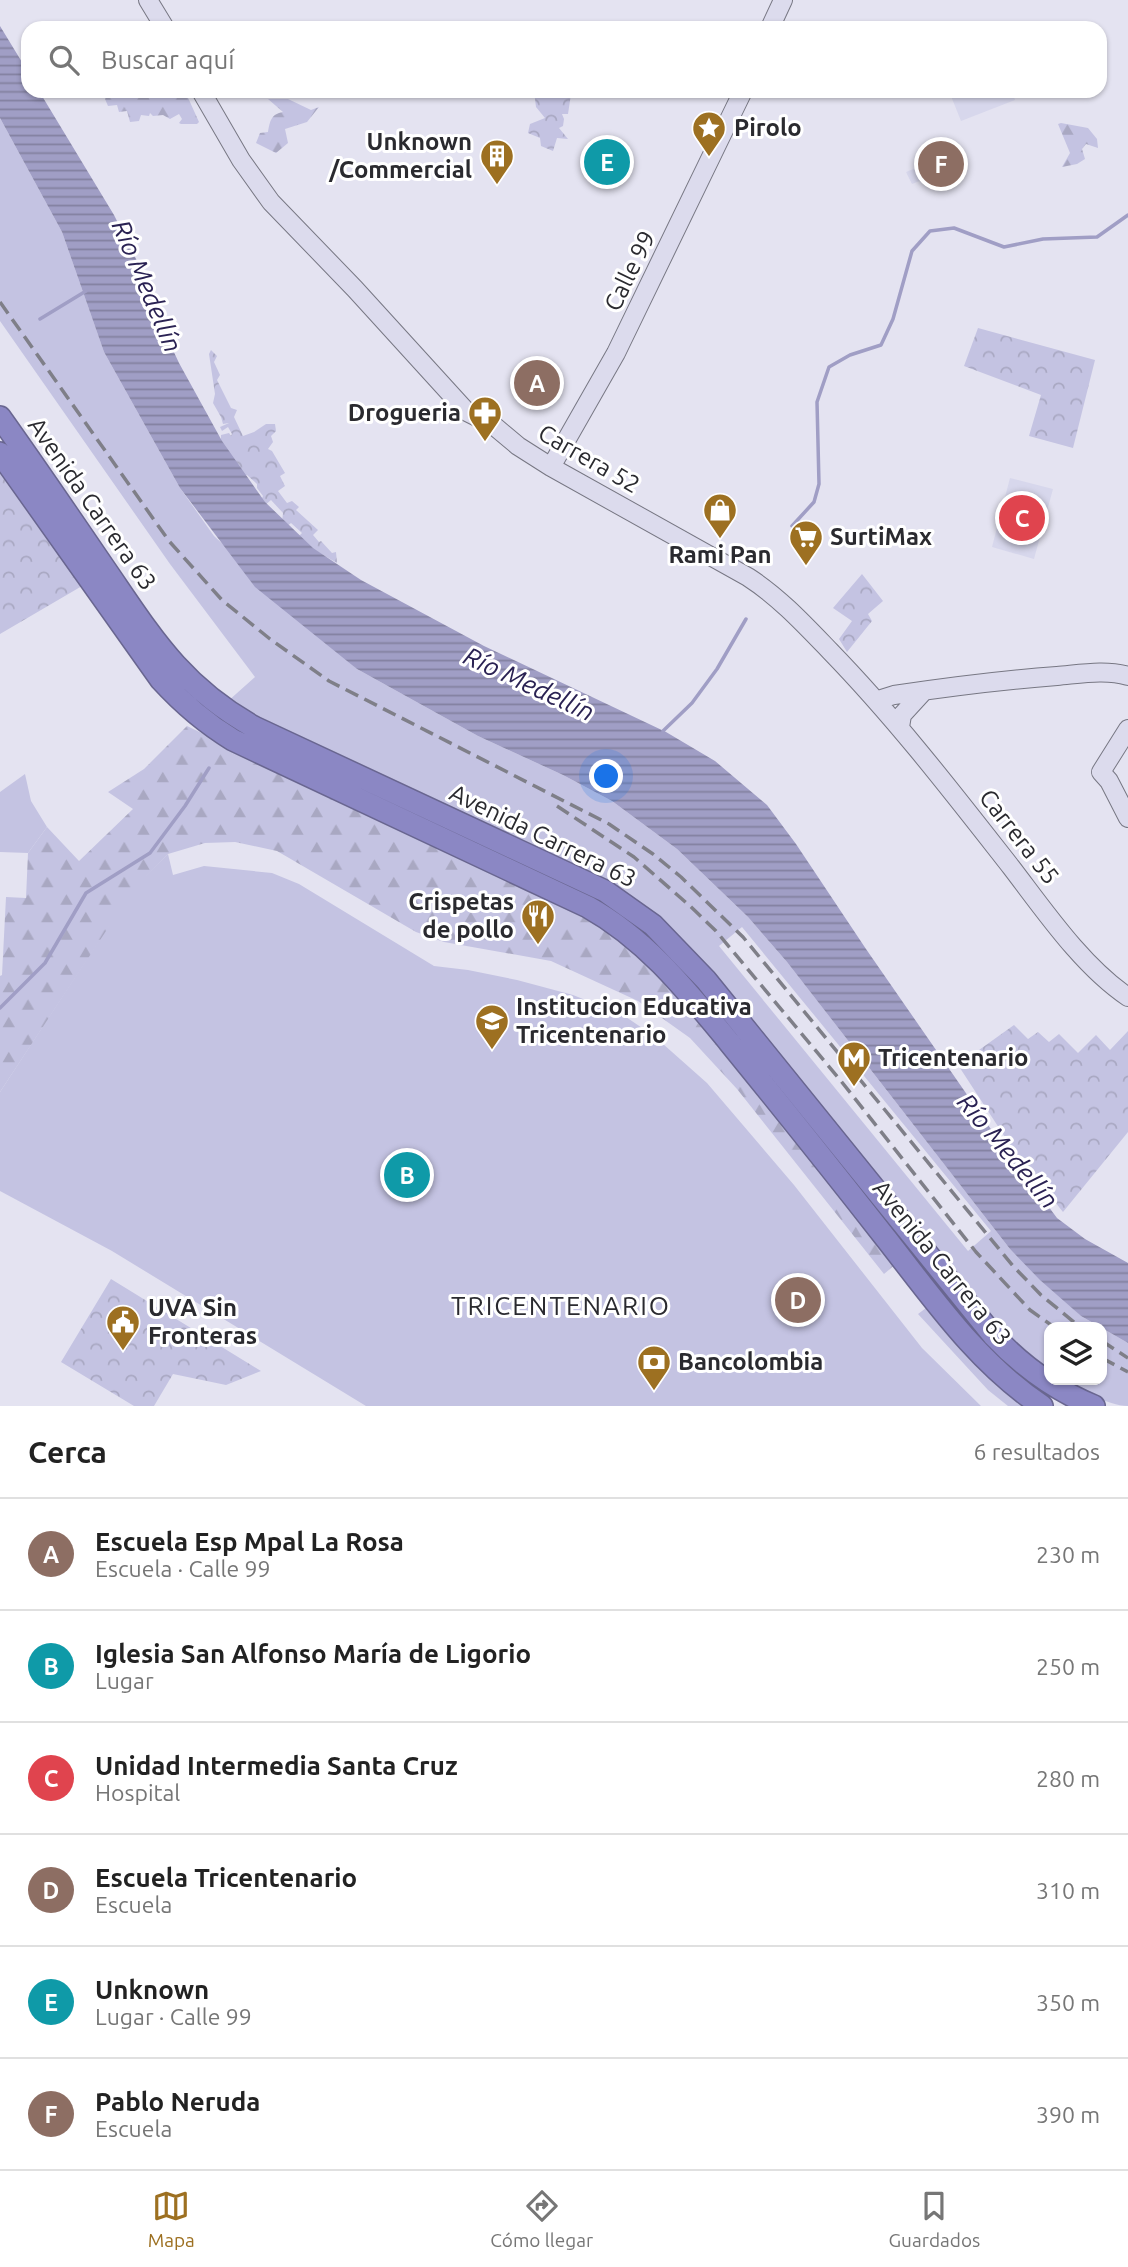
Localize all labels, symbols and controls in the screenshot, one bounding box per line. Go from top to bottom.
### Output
search box [21,21,1107,98]
icon: search [45,41,83,79]
text: Buscar aquí [101,45,235,74]
place icon: Pirolo [690,109,728,158]
place label: Pirolo [734,114,802,141]
place label: Unknown /Commercial [328,128,472,183]
pin: E [584,136,630,188]
building icon: Unknown /Commercial [478,137,516,186]
pin: F [918,138,964,190]
water label: Río Medellín [107,215,188,356]
street label: Calle 99 [599,226,660,315]
pin: A [514,357,560,409]
pharmacy icon: Drogueria [466,394,504,443]
place label: Drogueria [348,399,461,426]
street label: Avenida Carrera 63 [23,412,162,595]
street label: Carrera 52 [534,419,645,498]
shop icon: Rami Pan [701,491,739,540]
pin: C [999,492,1045,544]
supermarket icon: SurtiMax [787,518,825,567]
place label: SurtiMax [830,523,932,550]
place label: Rami Pan [668,541,772,568]
water label: Río Medellín [459,641,599,726]
your location [589,759,623,793]
street label: Avenida Carrera 63 [446,779,641,892]
street label: Carrera 55 [974,784,1065,889]
place label: Crispetas de pollo [408,888,514,943]
restaurant icon: Crispetas de pollo [519,897,557,946]
place label: Institucion Educativa Tricentenario [516,993,752,1048]
school or university icon: Institucion Educativa Tricentenario [473,1002,511,1051]
metro station icon: Tricentenario [835,1039,873,1088]
place label: Tricentenario [878,1044,1029,1071]
water label: Río Medellín [952,1087,1065,1214]
pin: B [384,1149,430,1201]
street label: Avenida Carrera 63 [868,1175,1017,1350]
pin: D [775,1274,821,1326]
district label: TRICENTENARIO [451,1291,671,1320]
place label: UVA Sin Fronteras [148,1294,257,1349]
public building icon: UVA Sin Fronteras [104,1303,142,1352]
map controls [1044,1322,1107,1385]
button: layers [1044,1322,1107,1385]
bank icon: Bancolombia [635,1343,673,1392]
place label: Bancolombia [678,1348,823,1375]
text: Cerca [28,1435,107,1469]
text: 6 resultados [974,1439,1100,1464]
text: Escuela Esp Mpal La Rosa [95,1527,404,1556]
text: A [43,1542,59,1567]
text: 230 m [1036,1542,1100,1567]
text: Escuela · Calle 99 [95,1556,270,1581]
text: Iglesia San Alfonso María de Ligorio [95,1639,531,1668]
text: B [43,1654,59,1679]
text: 250 m [1036,1654,1100,1679]
text: Lugar [95,1668,154,1693]
text: Unidad Intermedia Santa Cruz [95,1751,458,1780]
text: C [44,1766,58,1791]
text: 280 m [1036,1766,1100,1791]
text: Hospital [95,1780,180,1805]
text: Escuela Tricentenario [95,1863,357,1892]
text: D [43,1878,59,1903]
text: 310 m [1036,1878,1100,1903]
text: Escuela [95,1892,172,1917]
text: Unknown [95,1975,209,2004]
text: E [44,1990,58,2015]
text: 350 m [1036,1990,1100,2015]
text: Lugar · Calle 99 [95,2004,252,2029]
text: Pablo Neruda [95,2087,260,2116]
text: F [45,2102,57,2127]
text: 390 m [1036,2102,1100,2127]
text: Escuela [95,2116,172,2141]
tab: Mapa [148,2187,195,2251]
tab: Cómo llegar [490,2187,593,2251]
tab: Guardados [889,2187,980,2251]

